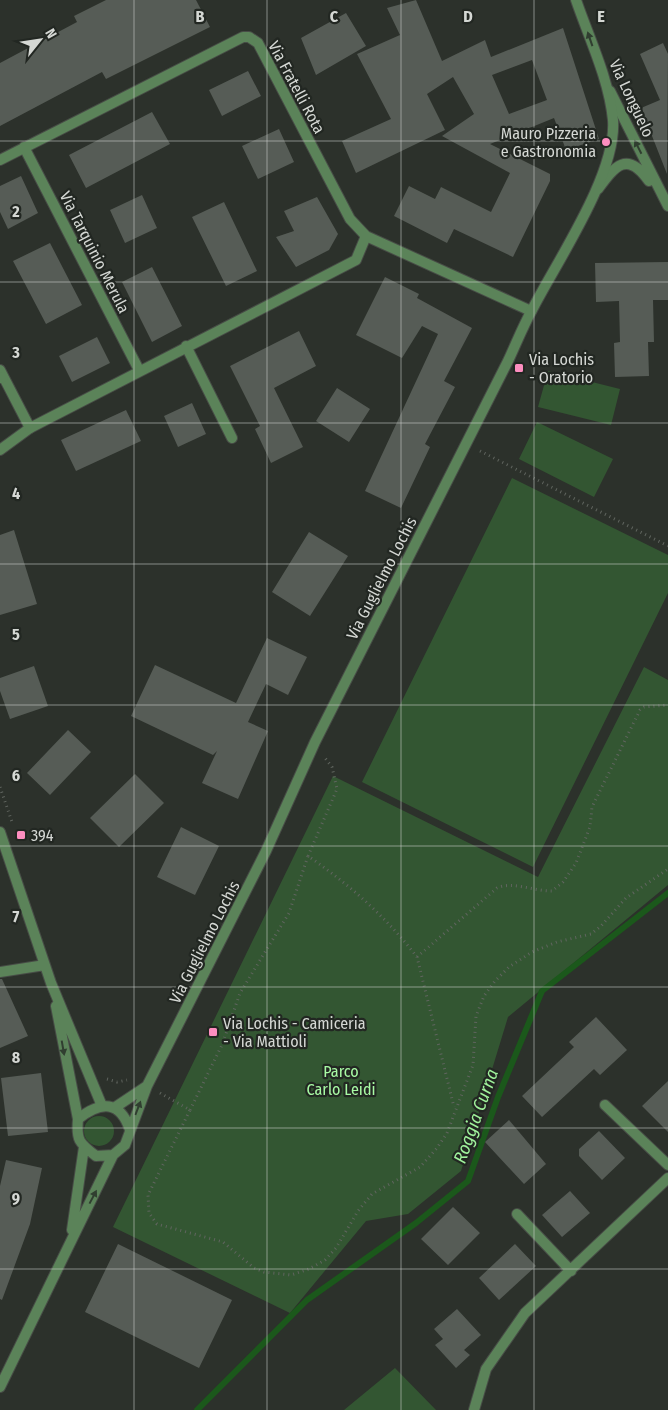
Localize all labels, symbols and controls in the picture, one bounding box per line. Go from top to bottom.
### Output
text: B [196,7,205,26]
text: C [330,7,339,26]
text: D [463,7,473,26]
text: E [597,7,605,26]
north arrow [15,15,65,65]
text: N [41,26,60,42]
one-way arrow [585,31,593,46]
street label: Via Fratelli Rota [264,38,329,137]
street label: Via Longuelo [605,56,658,140]
place label: Mauro Pizzeria e Gastronomia [501,124,596,161]
marker: Mauro Pizzeria e Gastronomia [600,136,612,148]
one-way arrow [634,139,642,154]
street label: Via Tarquinio Merula [56,188,134,316]
text: 2 [11,202,20,221]
text: 3 [11,343,20,362]
place label: Via Lochis - Oratorio [529,350,594,387]
marker: Via Lochis - Oratorio [513,362,525,374]
text: 4 [12,484,20,503]
street label: Via Guglielmo Lochis [342,514,421,643]
text: 5 [12,625,20,644]
text: 6 [12,766,20,785]
place label: 394 [31,826,54,845]
marker: 394 [15,829,27,841]
street label: Via Guglielmo Lochis [165,878,244,1007]
text: 7 [13,907,20,926]
place label: Via Lochis - Camiceria - Via Mattioli [223,1014,366,1051]
marker: Via Lochis - Camiceria - Via Mattioli [207,1026,219,1038]
one-way arrow [60,1041,68,1057]
text: 8 [12,1048,21,1067]
park label: Parco Carlo Leidi [307,1062,376,1099]
water label: Roggia Curna [449,1066,503,1166]
one-way arrow [135,1101,142,1116]
text: 9 [12,1189,20,1208]
one-way arrow [89,1189,97,1204]

